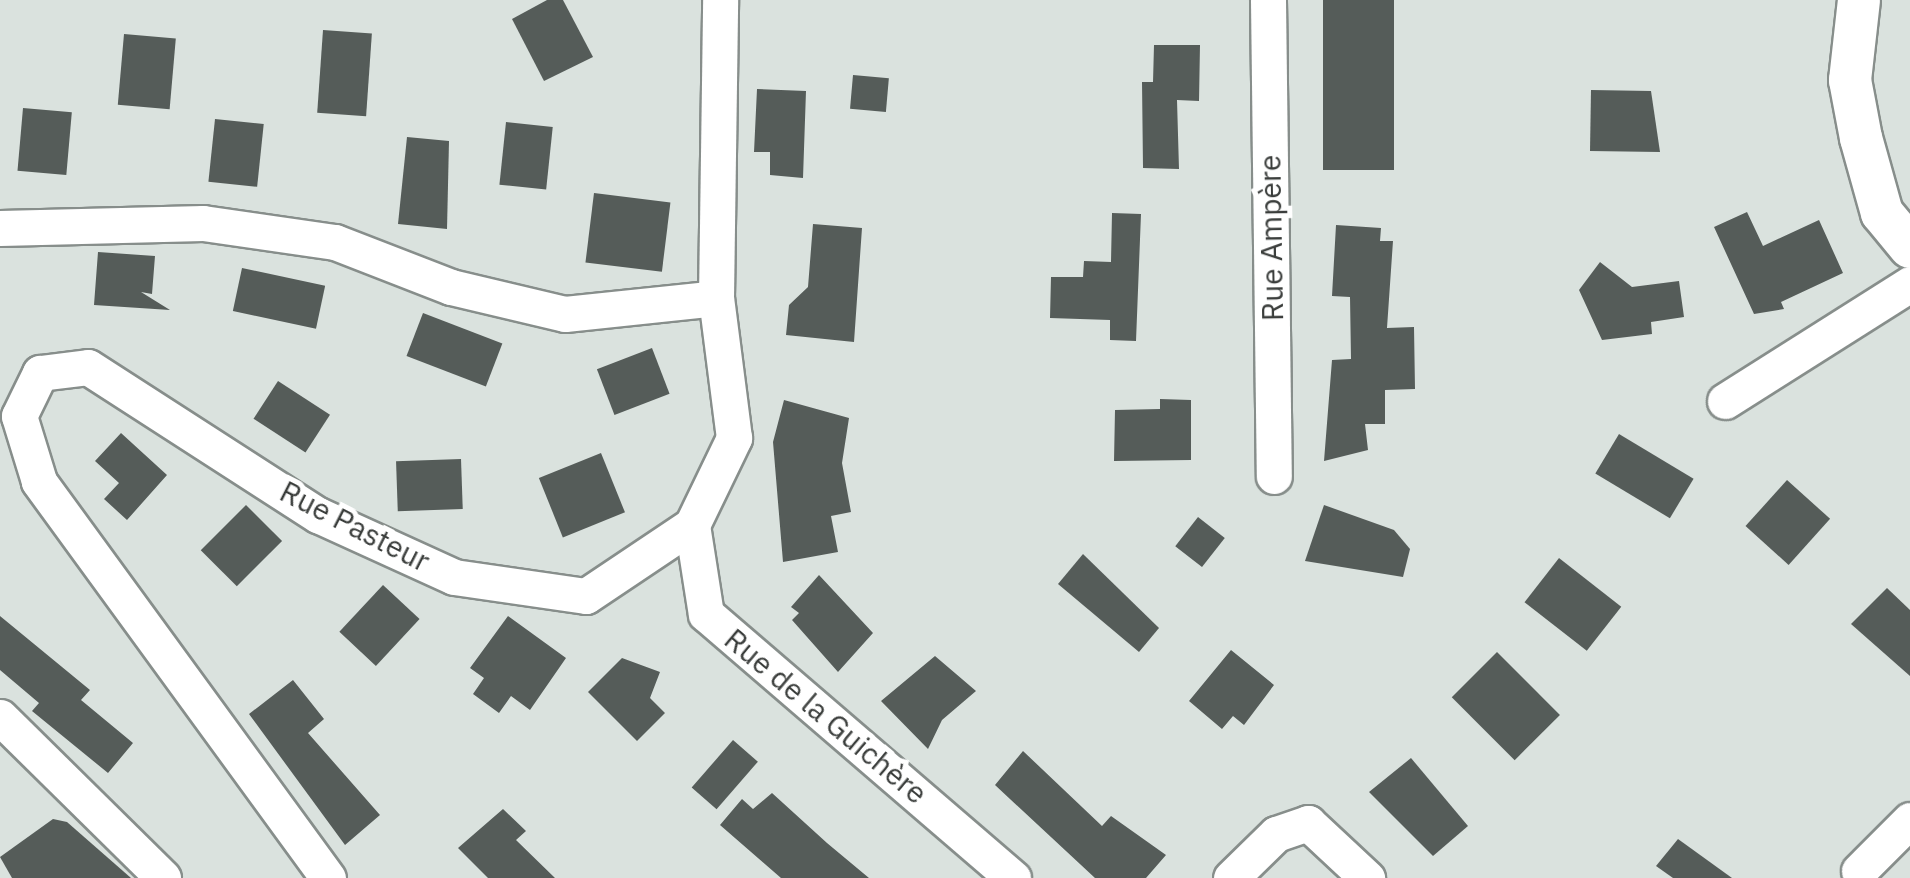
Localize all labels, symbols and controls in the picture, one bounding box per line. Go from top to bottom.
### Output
street label: Rue Ampère [1252,154,1290,322]
street label: Rue Pasteur [274,473,436,579]
street label: Rue de la Guichère [717,621,935,811]

